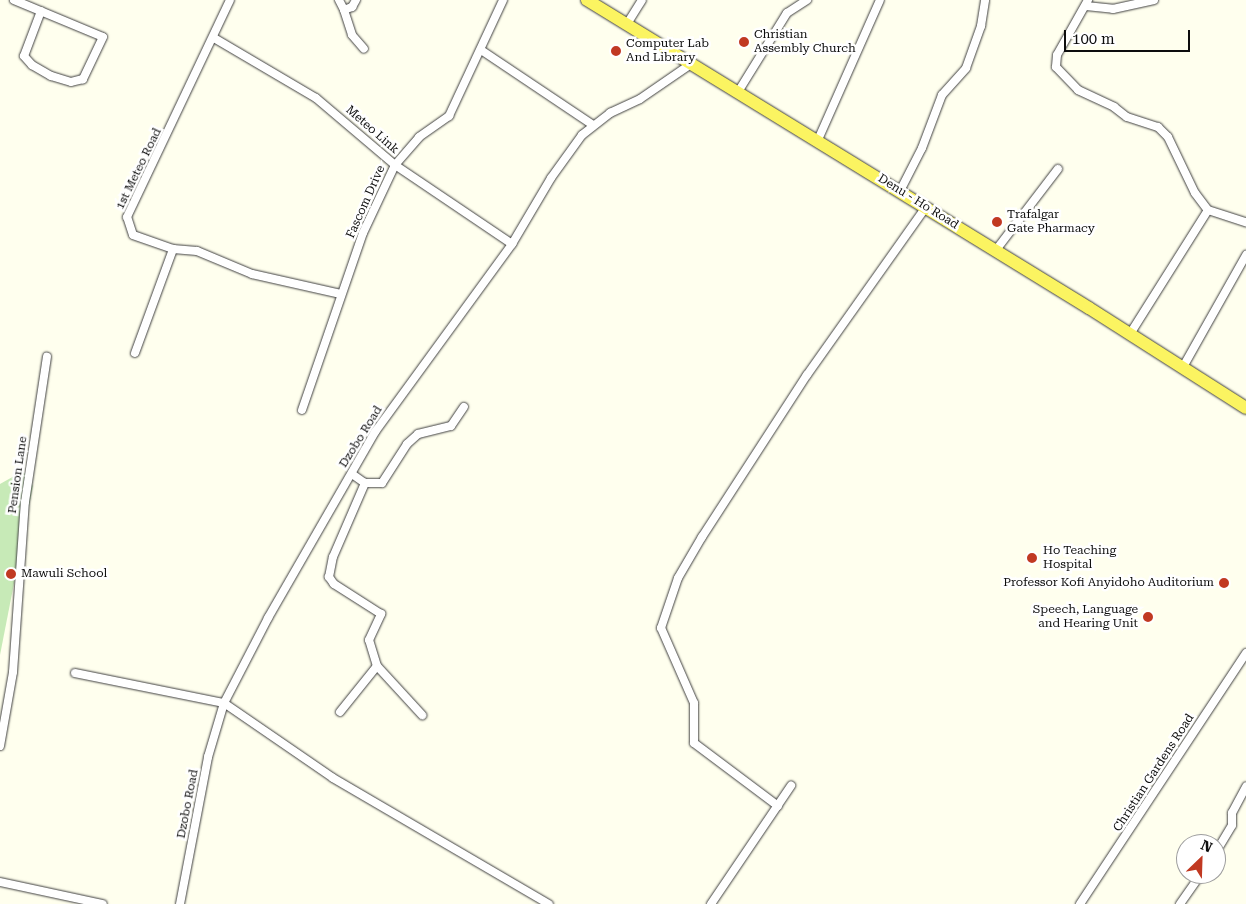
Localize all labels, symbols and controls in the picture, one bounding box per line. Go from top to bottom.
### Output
scale bar [1066,20,1192,52]
place label: Christian Assembly Church [754,28,856,56]
text: 100 m [1072,30,1115,48]
marker: Christian Assembly Church [738,36,750,48]
place label: Computer Lab And Library [626,37,709,65]
marker: Computer Lab And Library [610,45,622,57]
street label: Meteo Link [342,103,402,157]
street label: 1st Meteo Road [113,126,165,212]
street label: Fascom Drive [344,163,388,241]
street label: Denu - Ho Road [875,171,961,233]
place label: Trafalgar Gate Pharmacy [1007,208,1095,236]
marker: Trafalgar Gate Pharmacy [991,216,1003,228]
street label: Dzobo Road [336,404,386,470]
street label: Pension Lane [5,435,31,515]
place label: Ho Teaching Hospital [1043,544,1116,572]
marker: Ho Teaching Hospital [1025,551,1039,565]
place label: Mawuli School [21,567,107,581]
marker: Mawuli School [5,568,17,580]
place label: Professor Kofi Anyidoho Auditorium [1003,576,1214,590]
marker: Professor Kofi Anyidoho Auditorium [1218,577,1230,589]
place label: Speech, Language and Hearing Unit [1033,603,1138,631]
marker: Speech, Language and Hearing Unit [1142,611,1154,623]
street label: Christian Gardens Road [1111,711,1197,835]
street label: Dzobo Road [174,768,202,840]
north arrow [1176,834,1226,884]
text: N [1199,837,1215,856]

